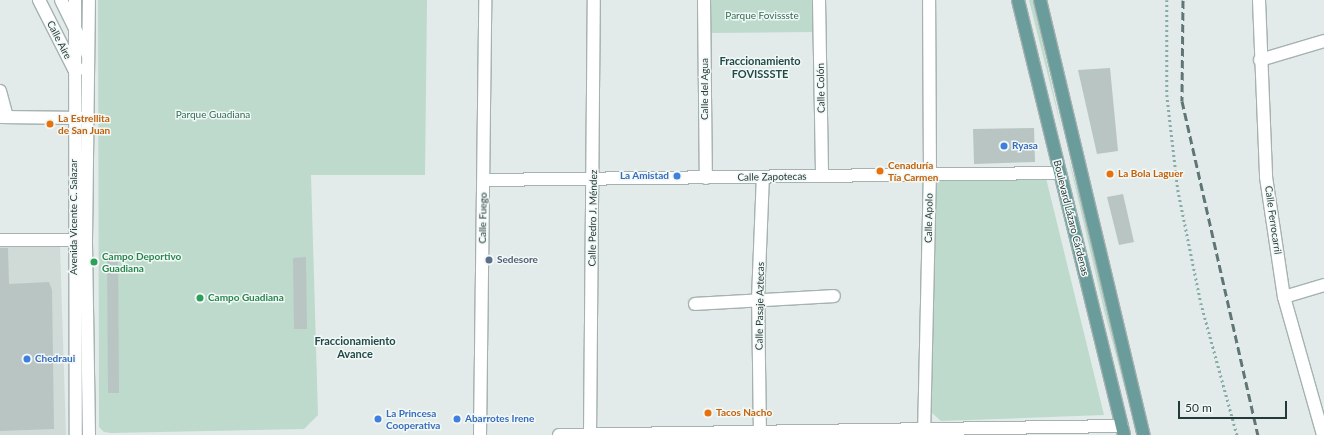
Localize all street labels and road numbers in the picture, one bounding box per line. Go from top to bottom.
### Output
street label: Calle Aire [44,19,74,61]
street label: Calle del Agua [699,58,711,120]
street label: Calle Colón [815,63,827,113]
street label: Avenida Vicente C. Salazar [68,159,80,275]
street label: Boulevard Lázaro Cárdenas [1051,159,1091,277]
street label: Calle Pedro J. Méndez [586,169,600,267]
street label: Calle Zapotecas [737,170,807,184]
street label: Calle Ferrocarril [1262,185,1284,255]
street label: Calle Fuego [477,192,489,244]
street label: Calle Apolo [923,193,935,243]
street label: Calle Pasaje Aztecas [753,262,767,350]

